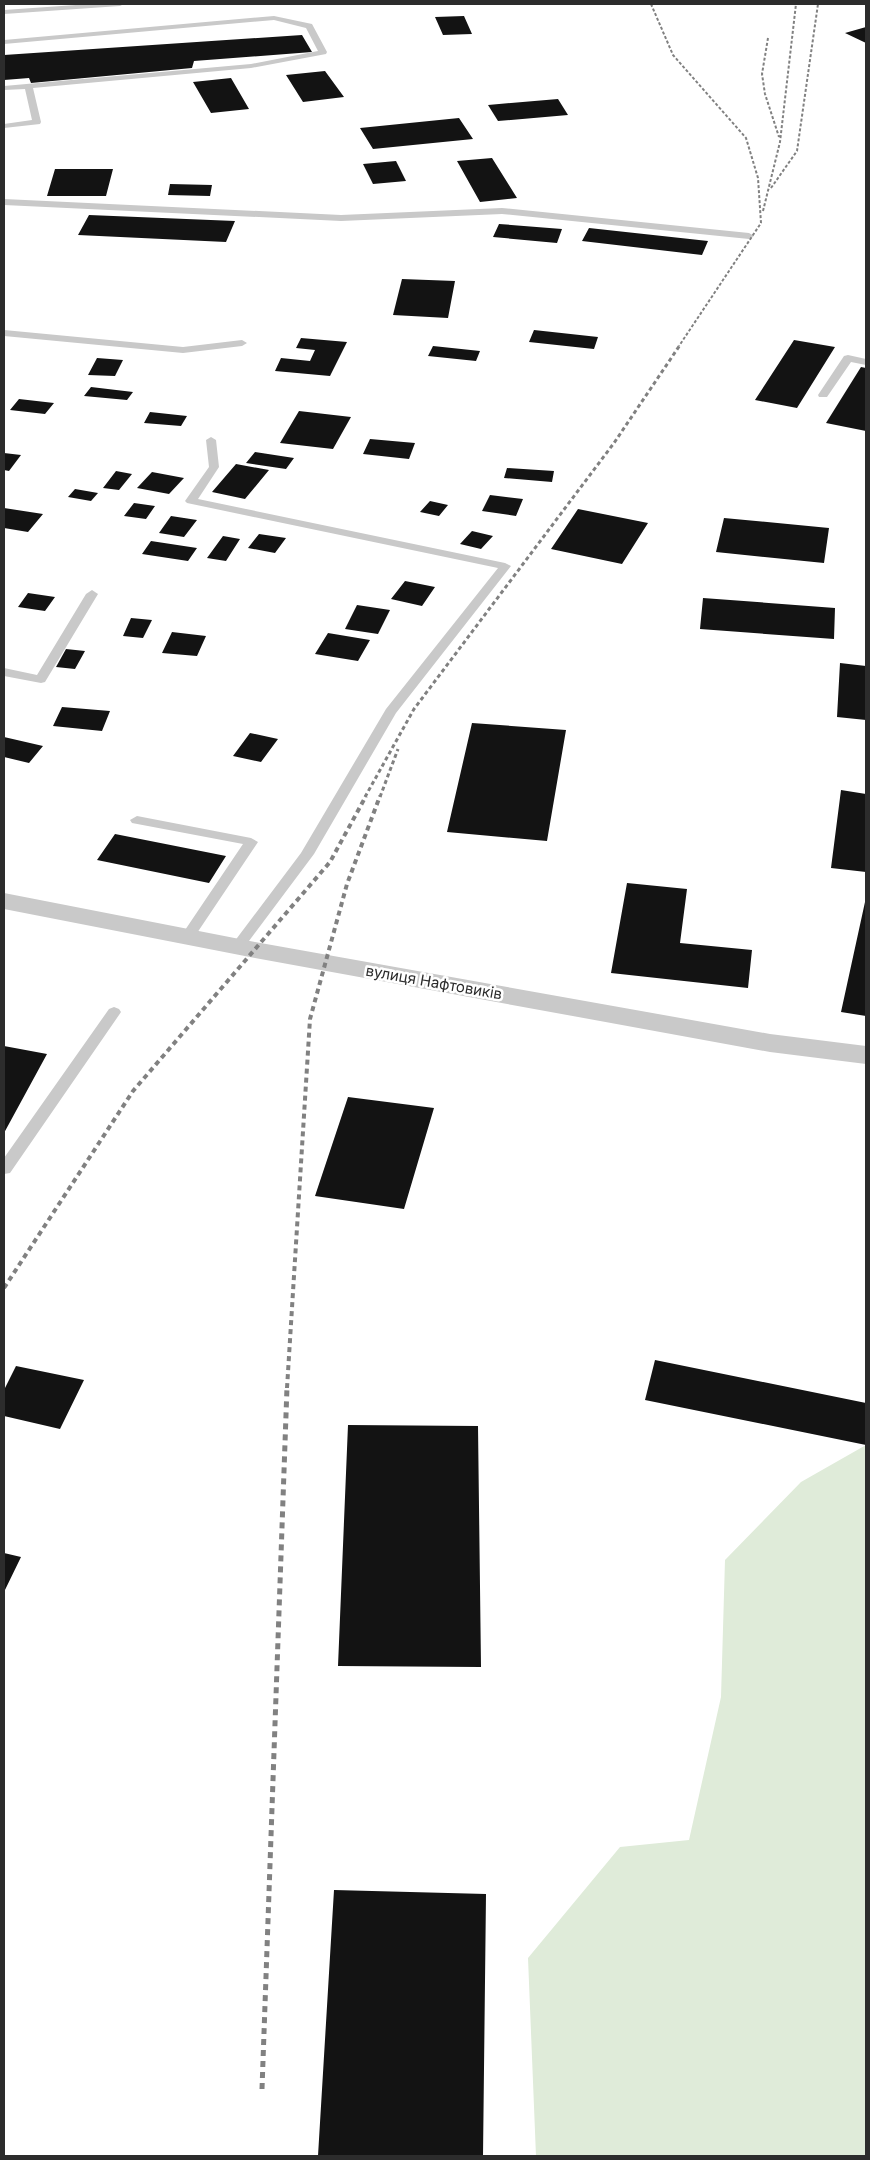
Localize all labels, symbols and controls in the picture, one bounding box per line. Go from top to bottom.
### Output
street label: вулиця Нафтовиків [364,961,504,1003]

